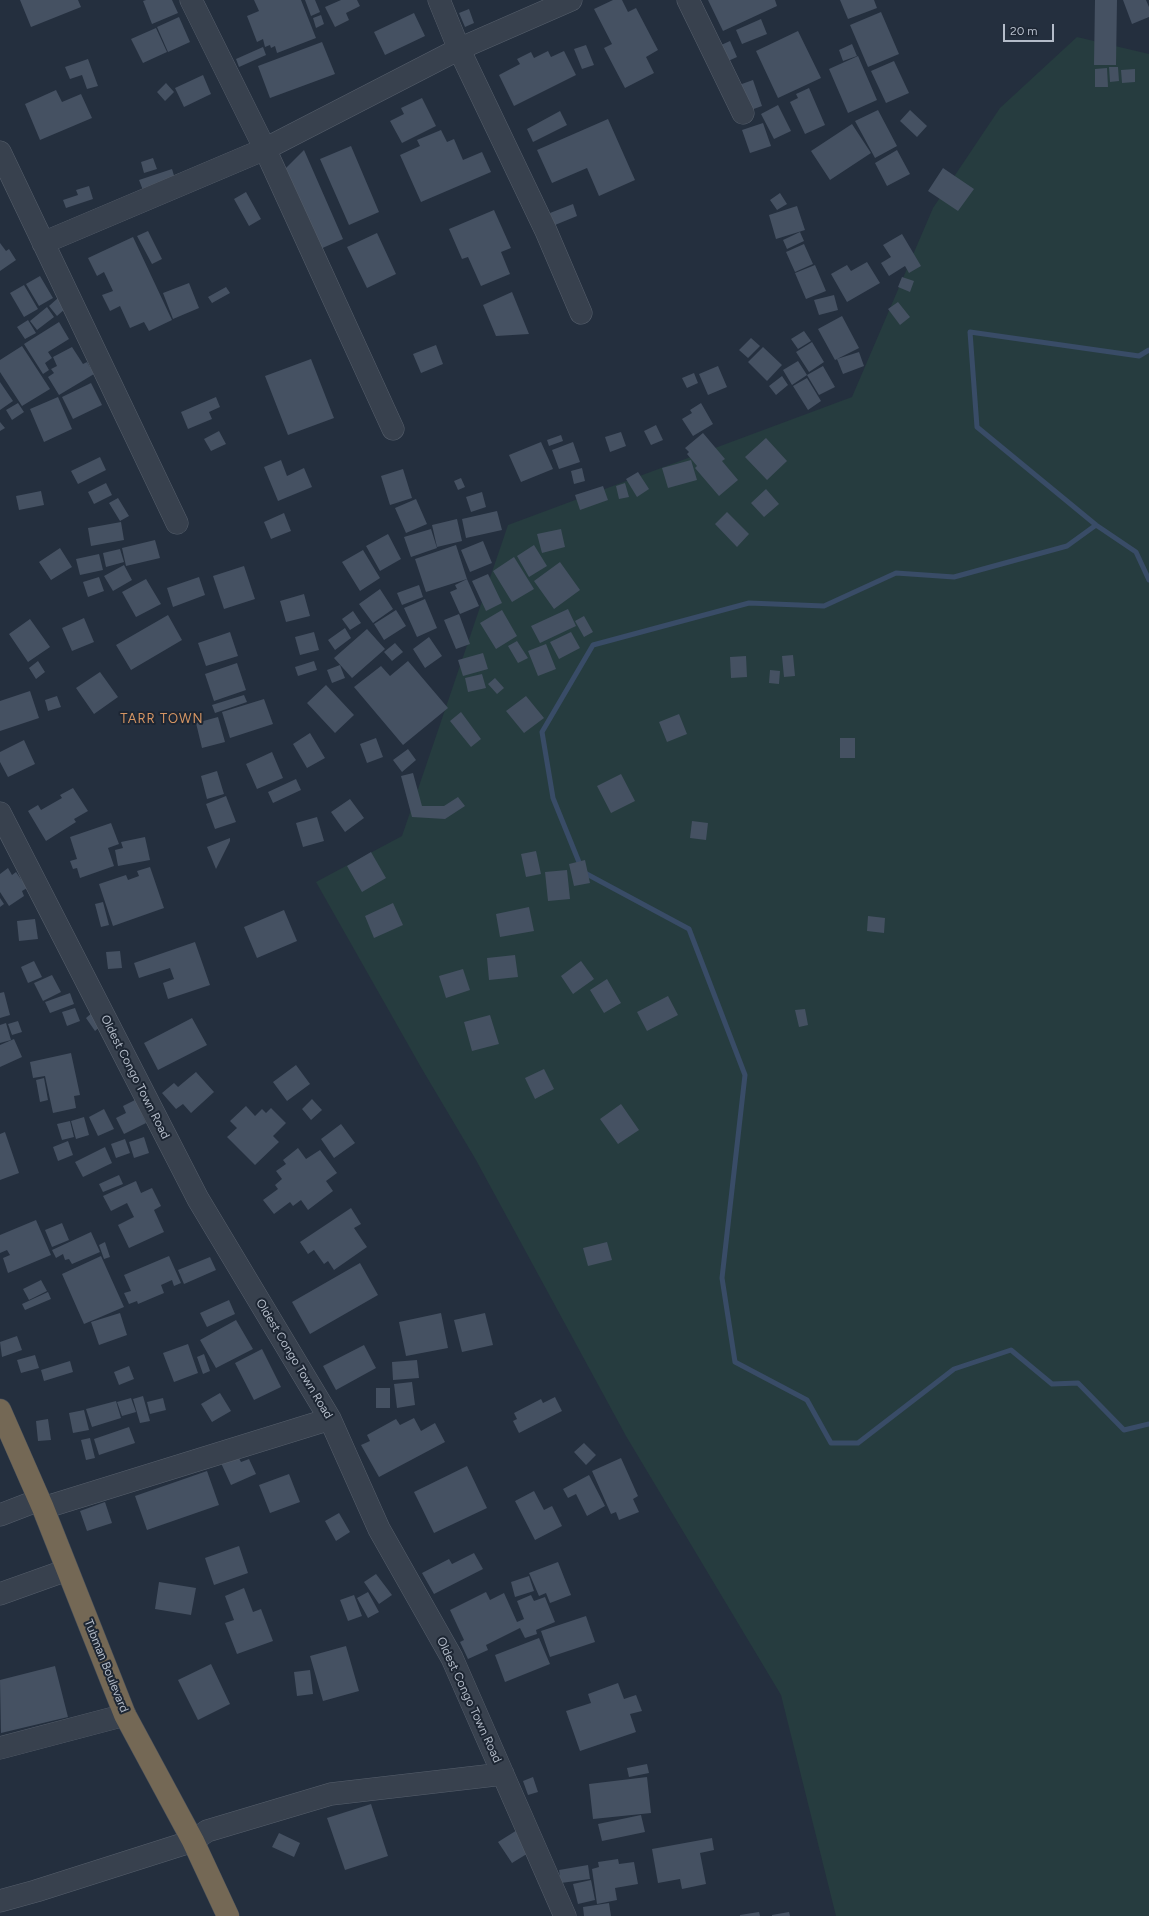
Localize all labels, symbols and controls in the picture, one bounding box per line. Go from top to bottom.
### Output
scale bar [1005,16,1056,42]
text: 20 m [1010,24,1038,38]
district label: TARR TOWN [120,711,204,727]
street label: Oldest Congo Town Road [97,1013,173,1141]
street label: Oldest Congo Town Road [252,1296,336,1422]
street label: Tubman Boulevard [81,1617,131,1715]
street label: Oldest Congo Town Road [433,1635,505,1765]

